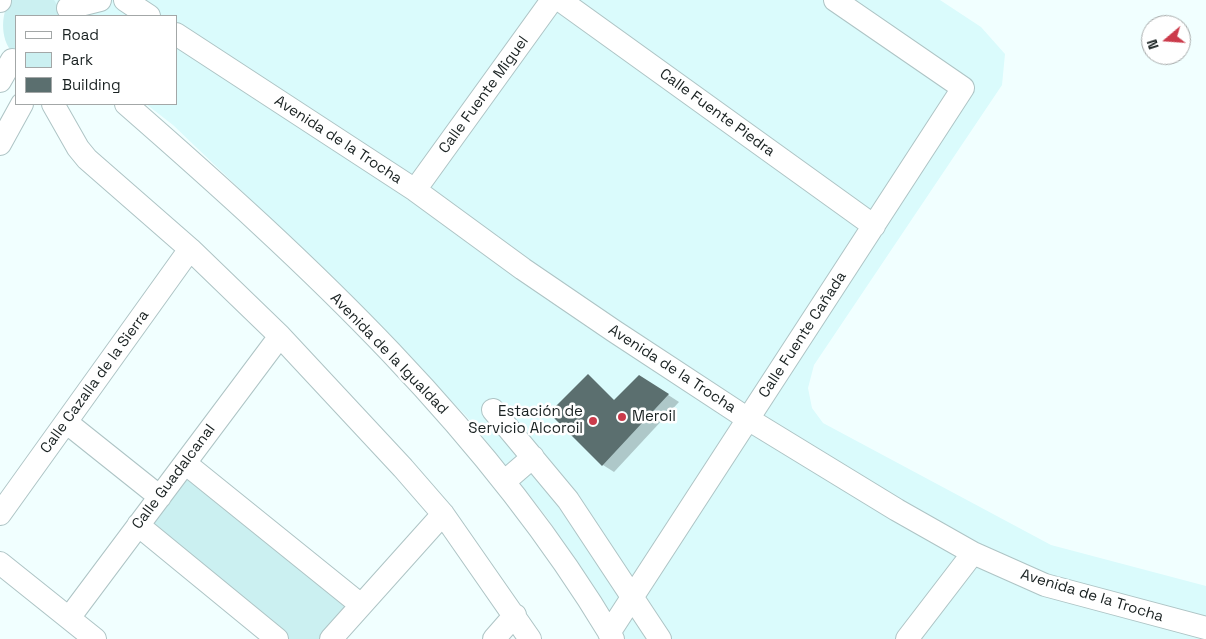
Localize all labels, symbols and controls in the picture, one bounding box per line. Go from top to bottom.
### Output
legend [15,15,178,105]
north arrow [1141,15,1191,65]
text: Road [62,25,99,44]
street label: Calle Fuente Miguel [435,33,533,157]
text: N [1143,37,1163,52]
text: Park [62,50,93,69]
street label: Calle Fuente Piedra [656,65,778,161]
text: Building [62,75,121,94]
street label: Avenida de la Trocha [271,92,405,188]
street label: Calle Fuente Cañada [755,268,851,402]
street label: Avenida de la Igualdad [326,290,452,418]
street label: Calle Cazalla de la Sierra [37,307,153,457]
street label: Avenida de la Trocha [605,321,739,417]
place label: Estación de Servicio Alcoroil [468,403,583,438]
place label: Meroil [632,408,676,426]
marker: Meroil [616,411,628,423]
marker: Estación de Servicio Alcoroil [587,415,599,427]
street label: Calle Guadalcanal [129,421,219,533]
street label: Avenida de la Trocha [1018,566,1166,626]

